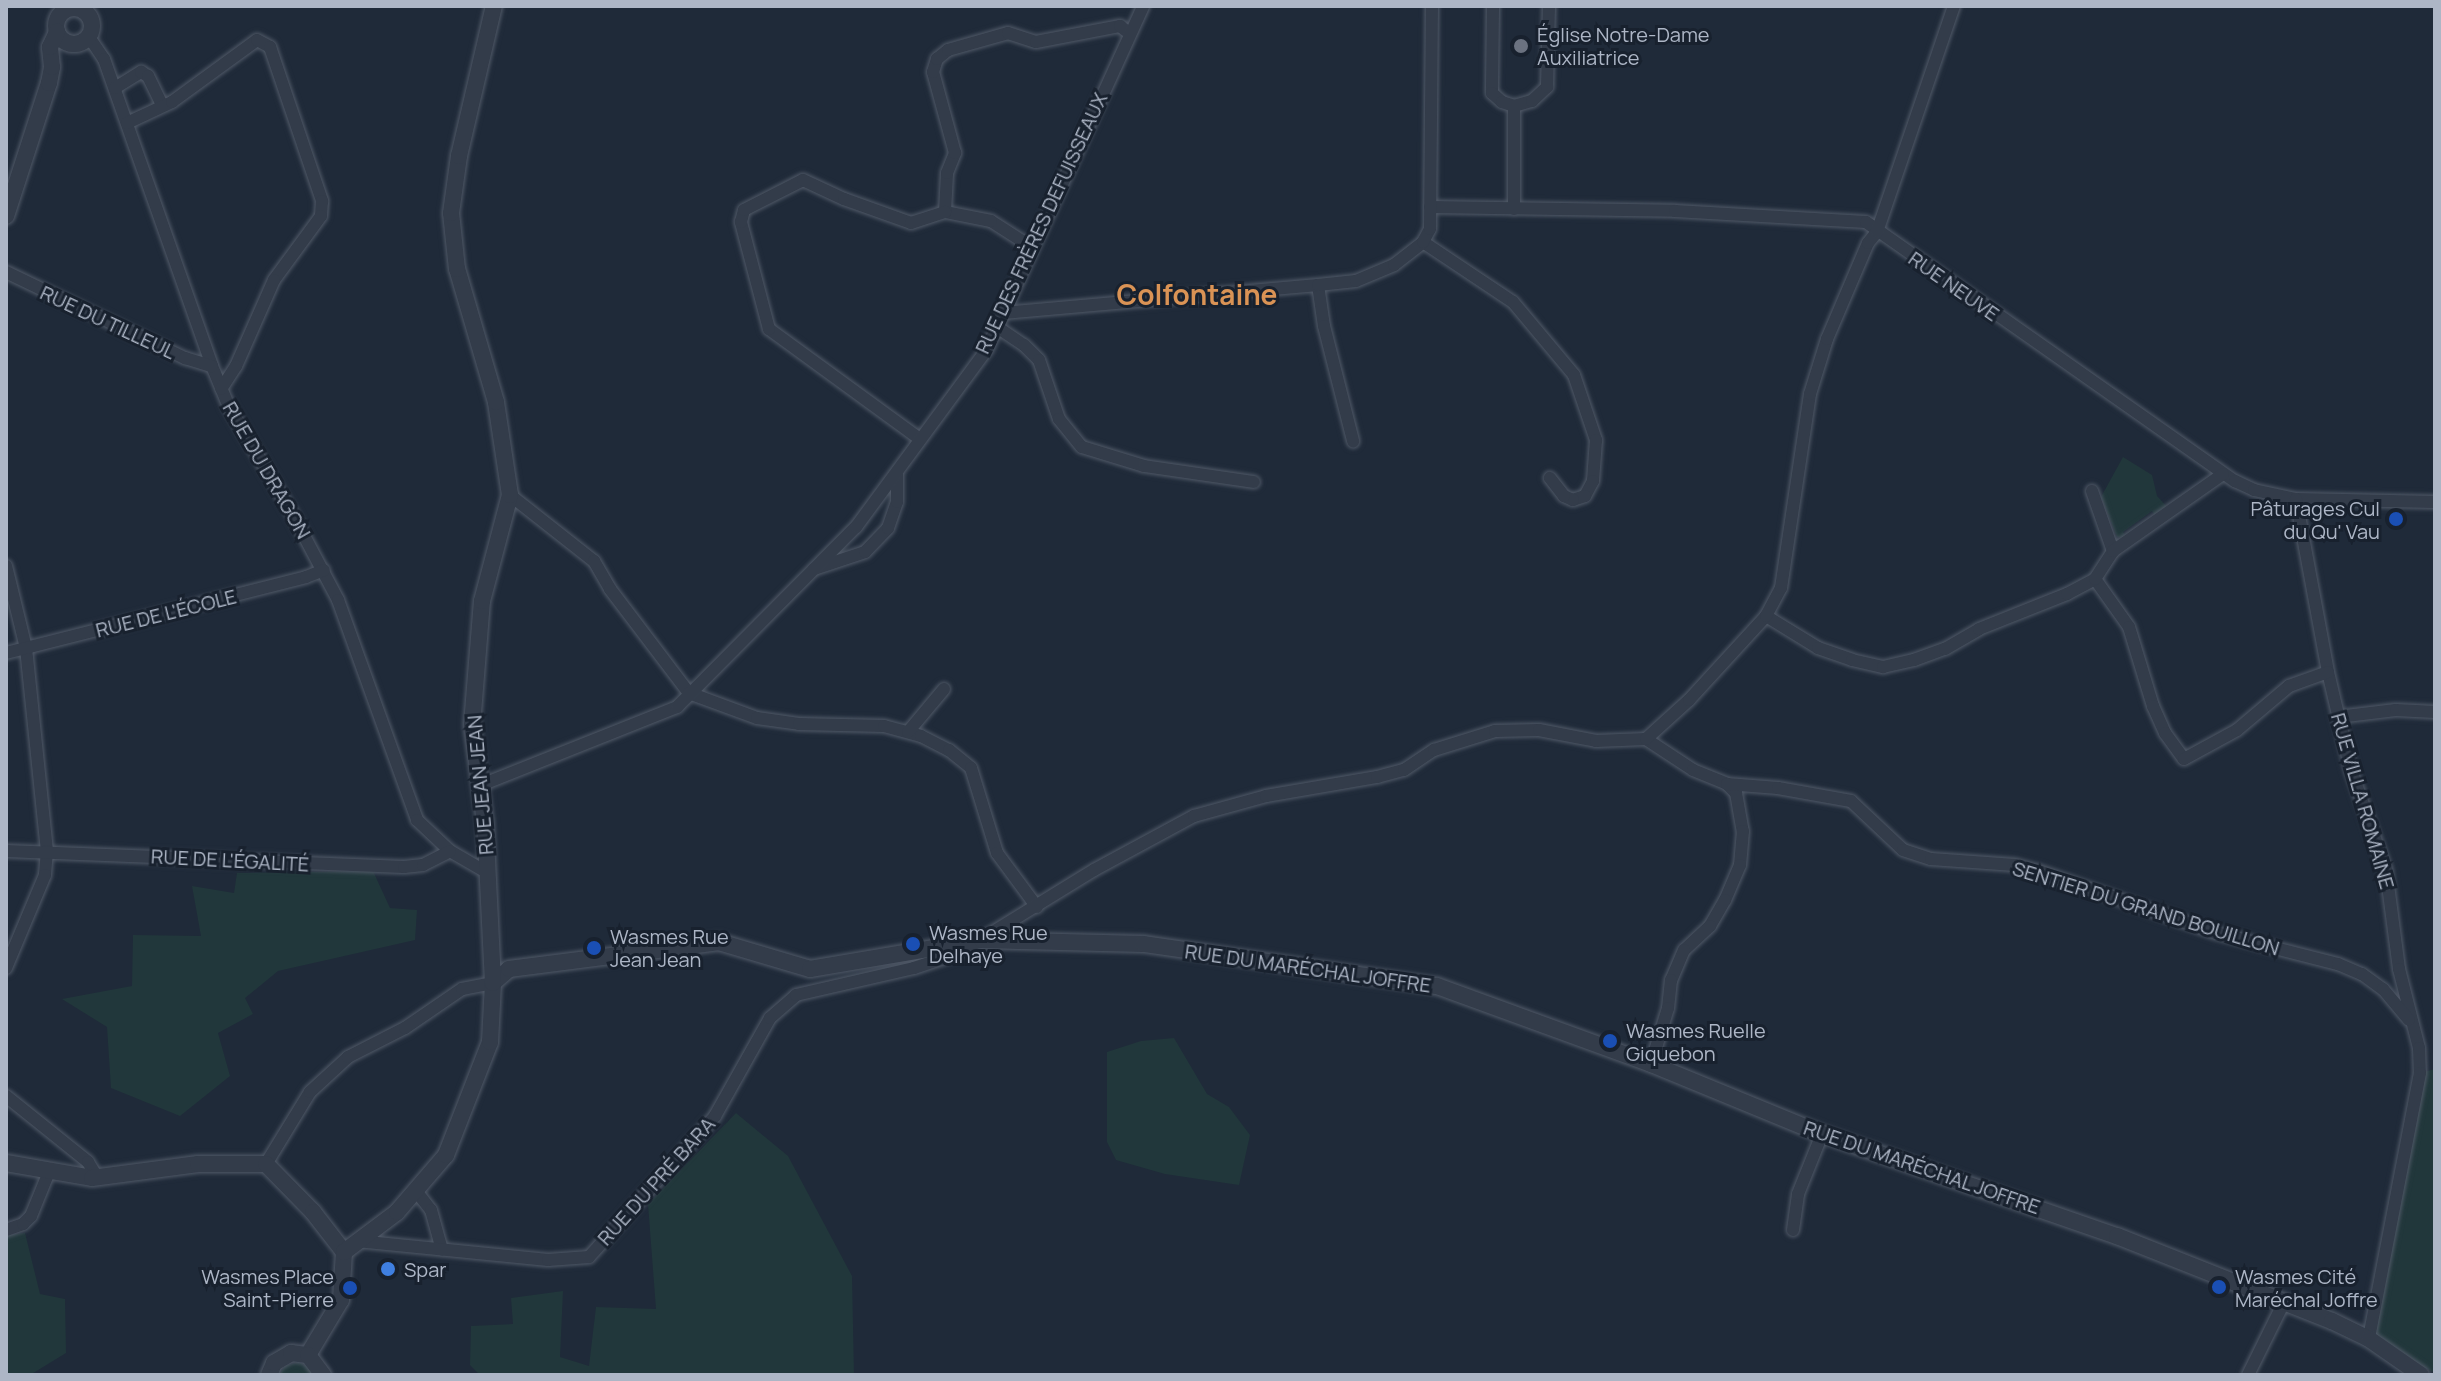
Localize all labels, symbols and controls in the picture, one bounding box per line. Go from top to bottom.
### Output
place label: Église Notre-Dame Auxiliatrice [1537,22,1710,69]
marker: Église Notre-Dame Auxiliatrice [1512,37,1530,55]
street label: RUE DES FRÈRES DEFUISSEAUX [970,89,1112,357]
street label: RUE NEUVE [1904,246,2004,326]
district label: Colfontaine [1117,277,1277,311]
street label: RUE DU TILLEUL [37,280,179,364]
street label: RUE DU DRAGON [218,397,316,543]
place label: Pâturages Cul du Qu' Vau [2251,496,2380,543]
marker: Pâturages Cul du Qu' Vau [2387,510,2405,528]
street label: RUE DE L'ÉCOLE [93,584,239,642]
street label: RUE VILLA ROMAINE [2326,710,2400,892]
street label: RUE JEAN JEAN [462,714,498,856]
street label: RUE DE L'ÉGALITÉ [150,844,310,876]
street label: SENTIER DU GRAND BOUILLON [2010,856,2282,960]
place label: Wasmes Rue Delhaye [929,920,1048,967]
place label: Wasmes Rue Jean Jean [610,924,729,971]
marker: Wasmes Rue Delhaye [904,935,922,953]
marker: Wasmes Rue Jean Jean [585,939,603,957]
street label: RUE DU MARÉCHAL JOFFRE [1183,939,1433,997]
place label: Wasmes Ruelle Giquebon [1626,1018,1766,1065]
marker: Wasmes Ruelle Giquebon [1601,1032,1619,1050]
street label: RUE DU PRÉ BARA [592,1112,720,1250]
street label: RUE DU MARÉCHAL JOFFRE [1800,1115,2044,1219]
place label: Spar [404,1257,446,1281]
marker: Spar [379,1260,397,1278]
place label: Wasmes Place Saint-Pierre [201,1264,334,1311]
place label: Wasmes Cité Maréchal Joffre [2235,1264,2378,1311]
marker: Wasmes Cité Maréchal Joffre [2210,1278,2228,1296]
marker: Wasmes Place Saint-Pierre [341,1279,359,1297]

